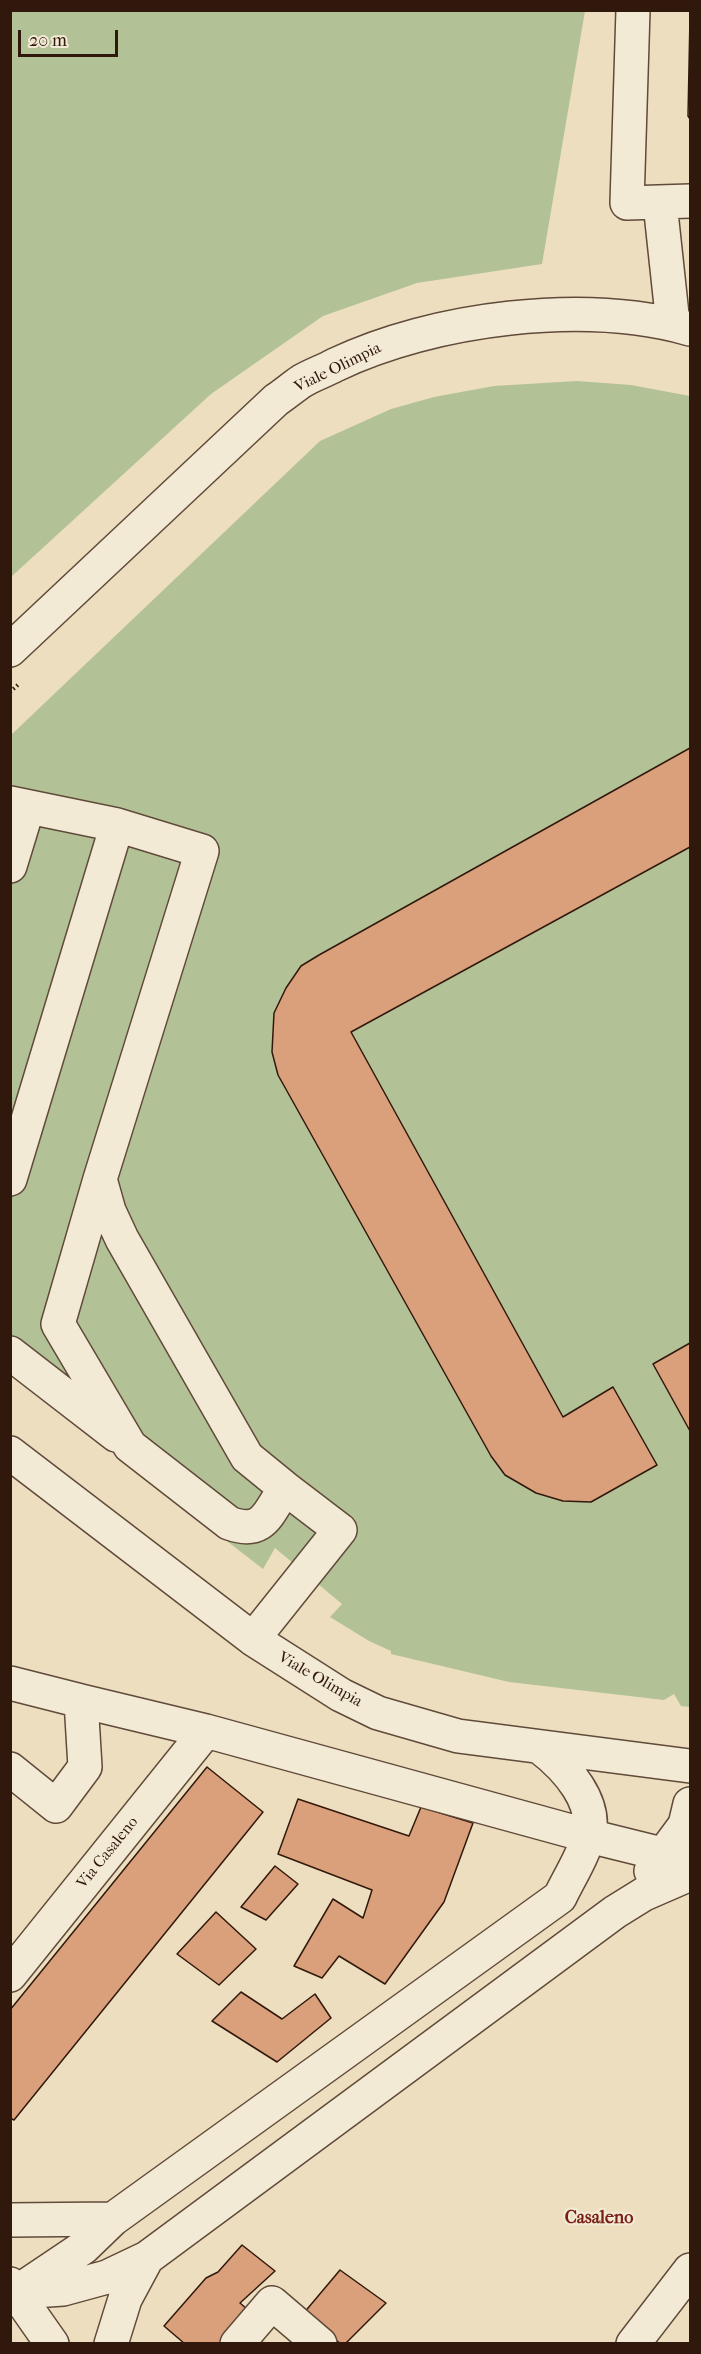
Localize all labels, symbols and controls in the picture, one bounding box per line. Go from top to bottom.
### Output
scale bar [21,18,122,56]
text: 20 m [29,30,67,51]
street label: Viale Olimpia [292,339,384,397]
street label: Viale Olimpia [274,1648,366,1712]
street label: Via Casaleno [73,1813,143,1893]
district label: Casaleno [565,2208,633,2230]

